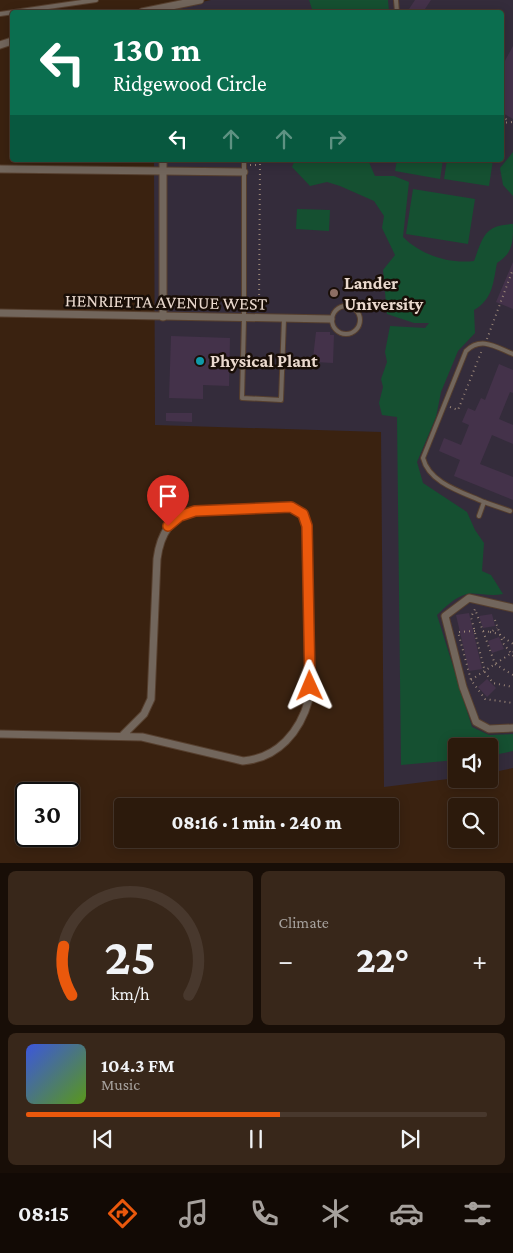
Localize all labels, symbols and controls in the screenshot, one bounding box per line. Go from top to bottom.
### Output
icon: left [30,30,95,95]
text: 130 m [113,30,201,69]
text: Ridgewood Circle [113,71,267,96]
icon: left [164,125,192,153]
icon: ahead [217,125,245,153]
icon: ahead [270,125,298,153]
icon: right [323,125,351,153]
place label: Lander University [344,273,424,314]
marker: Lander University [328,287,340,299]
street label: HENRIETTA AVENUE WEST [65,290,267,314]
place label: Physical Plant [210,351,318,371]
marker: Physical Plant [194,355,206,367]
pin [147,475,189,526]
icon: arrive [154,482,182,510]
position arrow [283,659,335,711]
map controls [448,738,498,848]
button: sound [448,738,498,788]
speed limit sign: 30 [15,782,80,847]
button: search [448,798,498,848]
text: 08:16 · 1 min · 240 m [171,812,342,833]
text: Climate [279,914,329,931]
text: 25 [104,927,156,985]
text: 22° [356,938,410,980]
text: − [279,945,293,976]
text: + [472,945,487,976]
text: km/h [111,984,150,1004]
text: 104.3 FM [101,1055,175,1076]
text: Music [101,1076,140,1093]
icon: previous [89,1125,117,1153]
icon: pause [242,1125,270,1153]
icon: next [396,1125,424,1153]
icon: directions [105,1196,140,1231]
icon: music [176,1196,211,1231]
icon: phone [247,1196,282,1231]
icon: climate [318,1196,353,1231]
icon: car [389,1196,424,1231]
icon: filters [460,1196,495,1231]
text: 08:15 [18,1201,69,1226]

